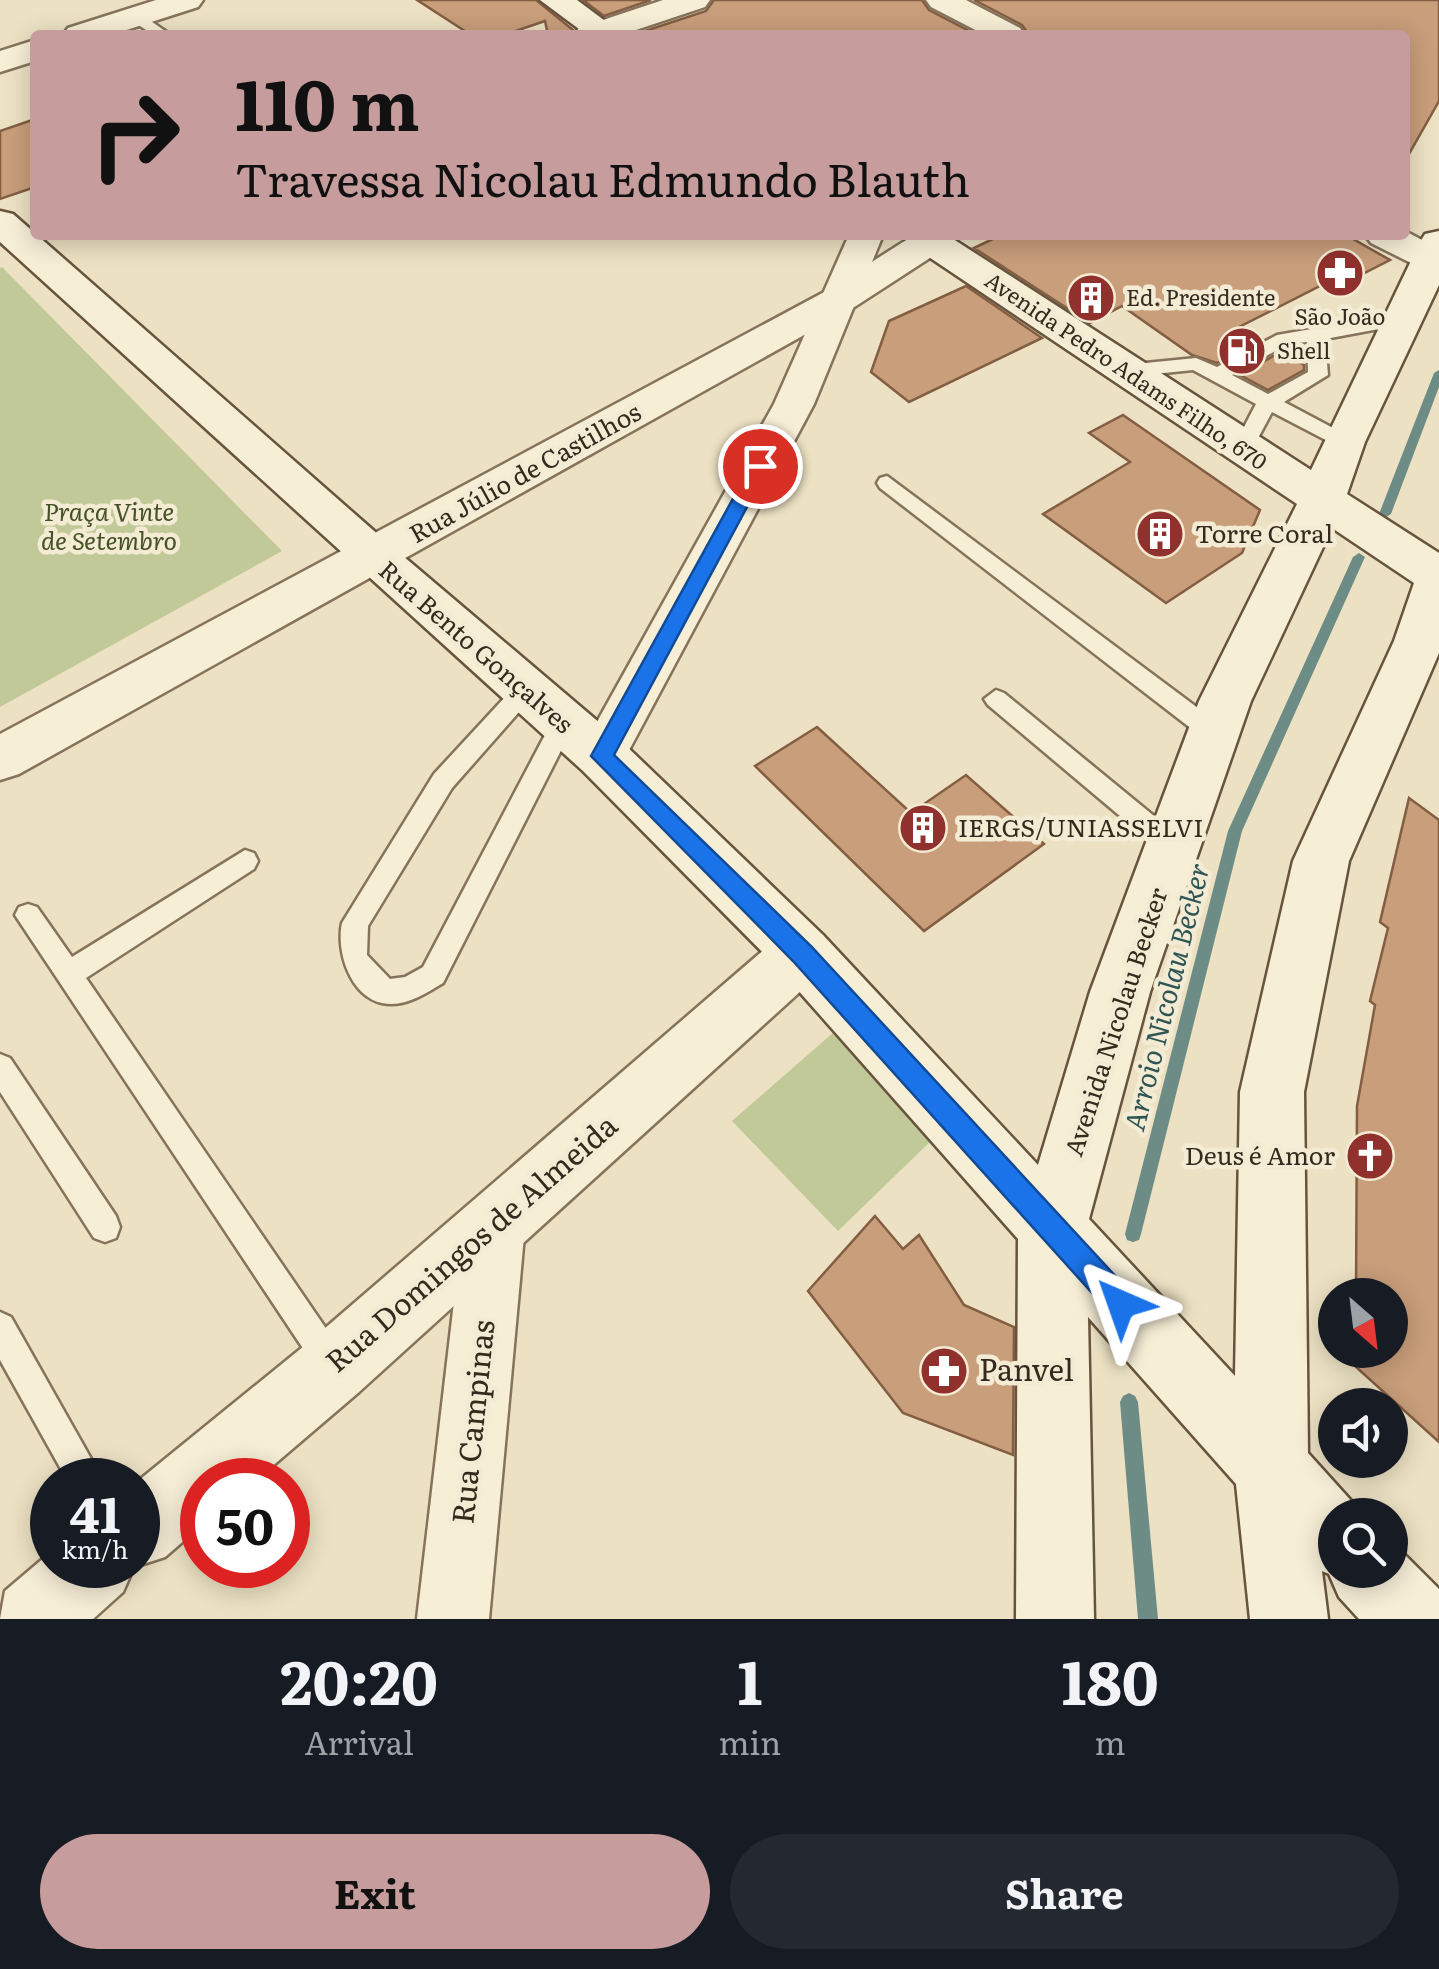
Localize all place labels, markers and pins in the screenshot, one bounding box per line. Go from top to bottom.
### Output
pharmacy icon: São João [1314,247,1366,299]
building icon: Ed. Presidente [1065,272,1117,324]
place label: Ed. Presidente [1126,280,1276,313]
place label: São João [1295,299,1385,332]
fuel station icon: Shell [1216,325,1268,377]
place label: Shell [1277,333,1330,366]
pin [718,424,803,509]
building icon: Torre Coral [1134,508,1186,560]
place label: Torre Coral [1195,514,1333,551]
building icon: IERGS/UNIASSELVI [897,802,949,854]
place label: IERGS/UNIASSELVI [958,808,1204,845]
church icon: Deus é Amor [1344,1130,1396,1182]
place label: Deus é Amor [1185,1136,1335,1173]
pharmacy icon: Panvel [918,1345,970,1397]
place label: Panvel [979,1346,1074,1390]

